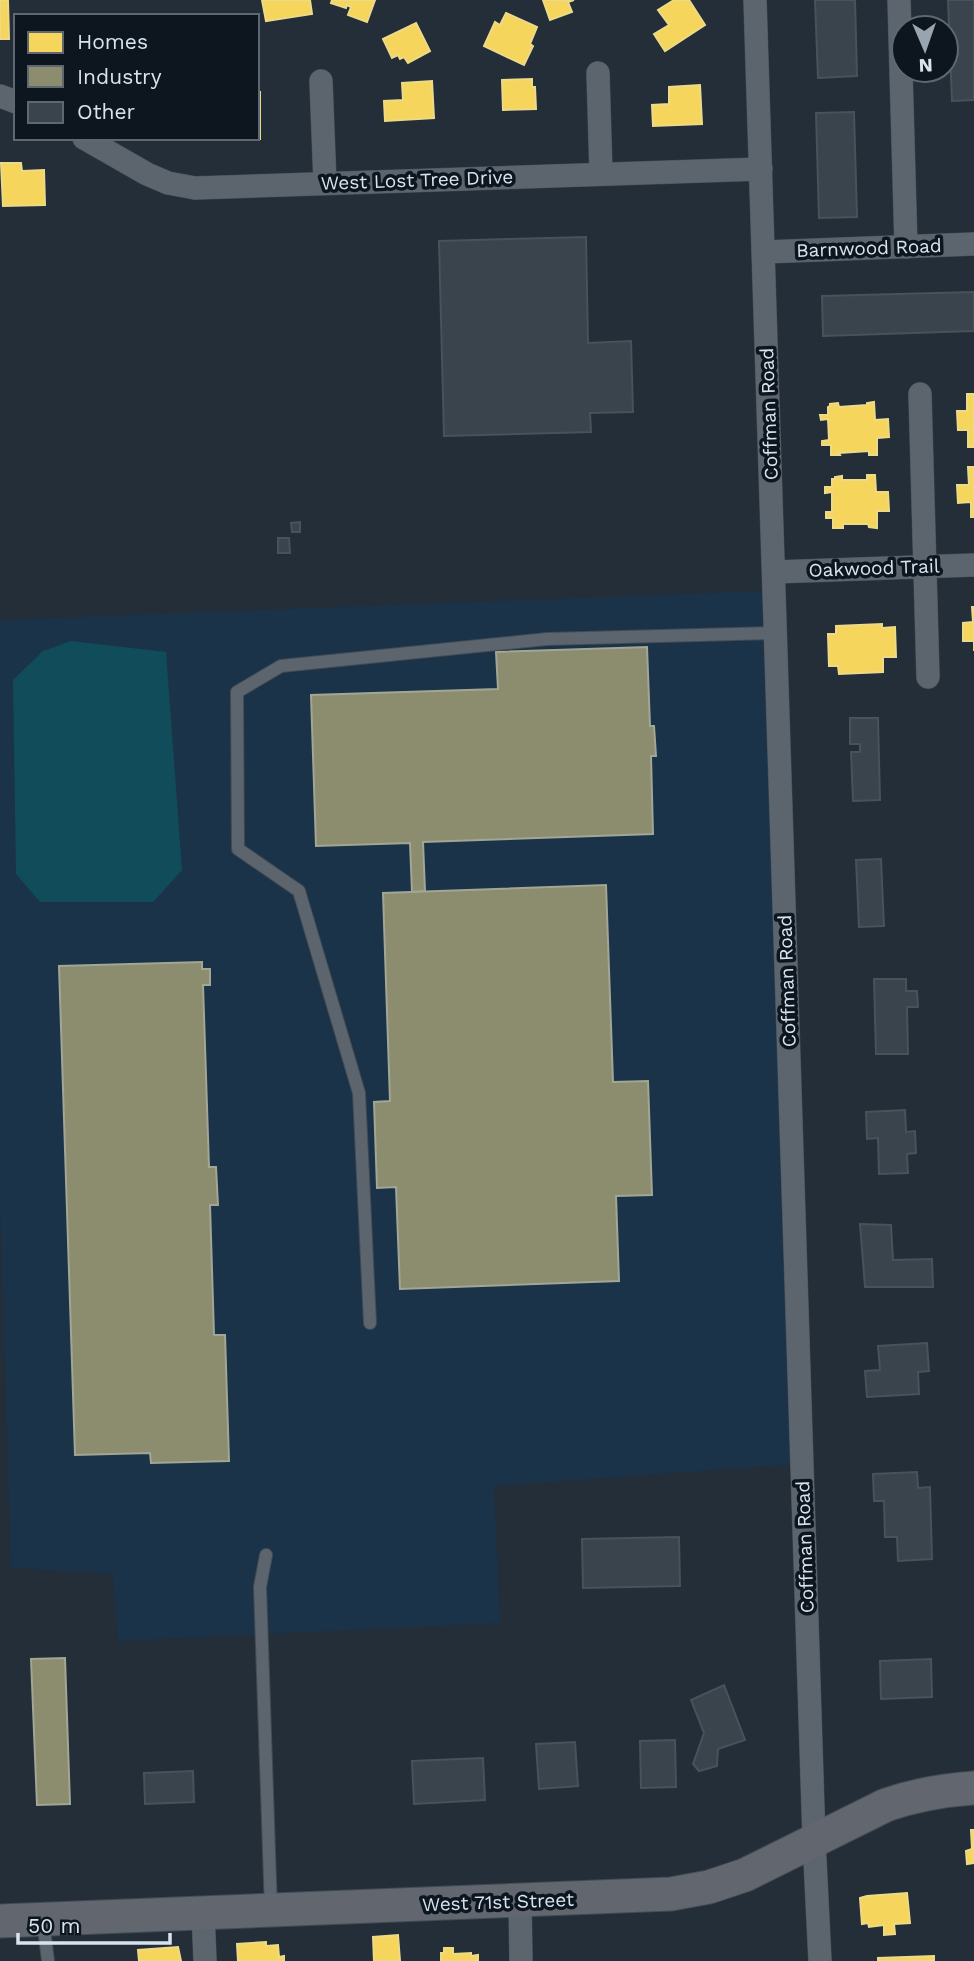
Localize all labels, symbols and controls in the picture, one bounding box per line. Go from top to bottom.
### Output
legend [14,14,259,140]
north arrow [890,14,960,84]
text: Homes [77,29,148,54]
text: N [918,54,933,77]
text: Industry [77,64,162,89]
text: Other [77,99,136,124]
street label: West Lost Tree Drive [320,165,514,195]
street label: Barnwood Road [796,234,942,262]
street label: Coffman Road [755,347,783,481]
street label: Oakwood Trail [808,554,940,582]
street label: Coffman Road [773,914,801,1048]
street label: Coffman Road [791,1480,819,1614]
street label: West 71st Street [422,1888,574,1916]
scale bar [18,1902,170,1946]
text: 50 m [28,1913,80,1938]

